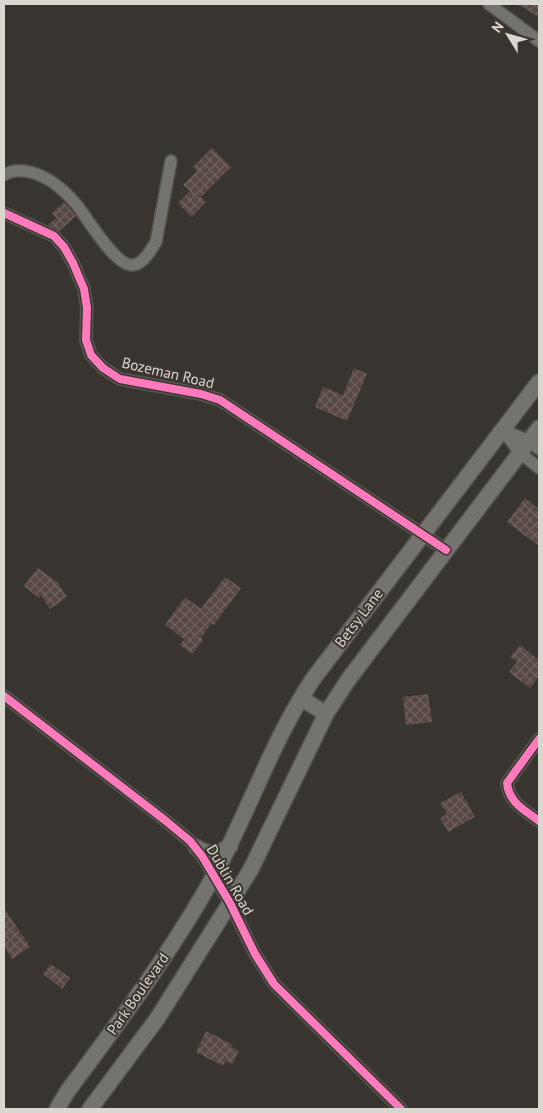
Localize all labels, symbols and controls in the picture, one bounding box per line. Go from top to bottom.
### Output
north arrow [483,10,533,60]
text: N [488,18,508,36]
street label: Bozeman Road [120,353,216,392]
street label: Betsy Lane [330,584,387,651]
street label: Dublin Road [203,841,258,918]
street label: Park Boulevard [102,949,173,1038]

